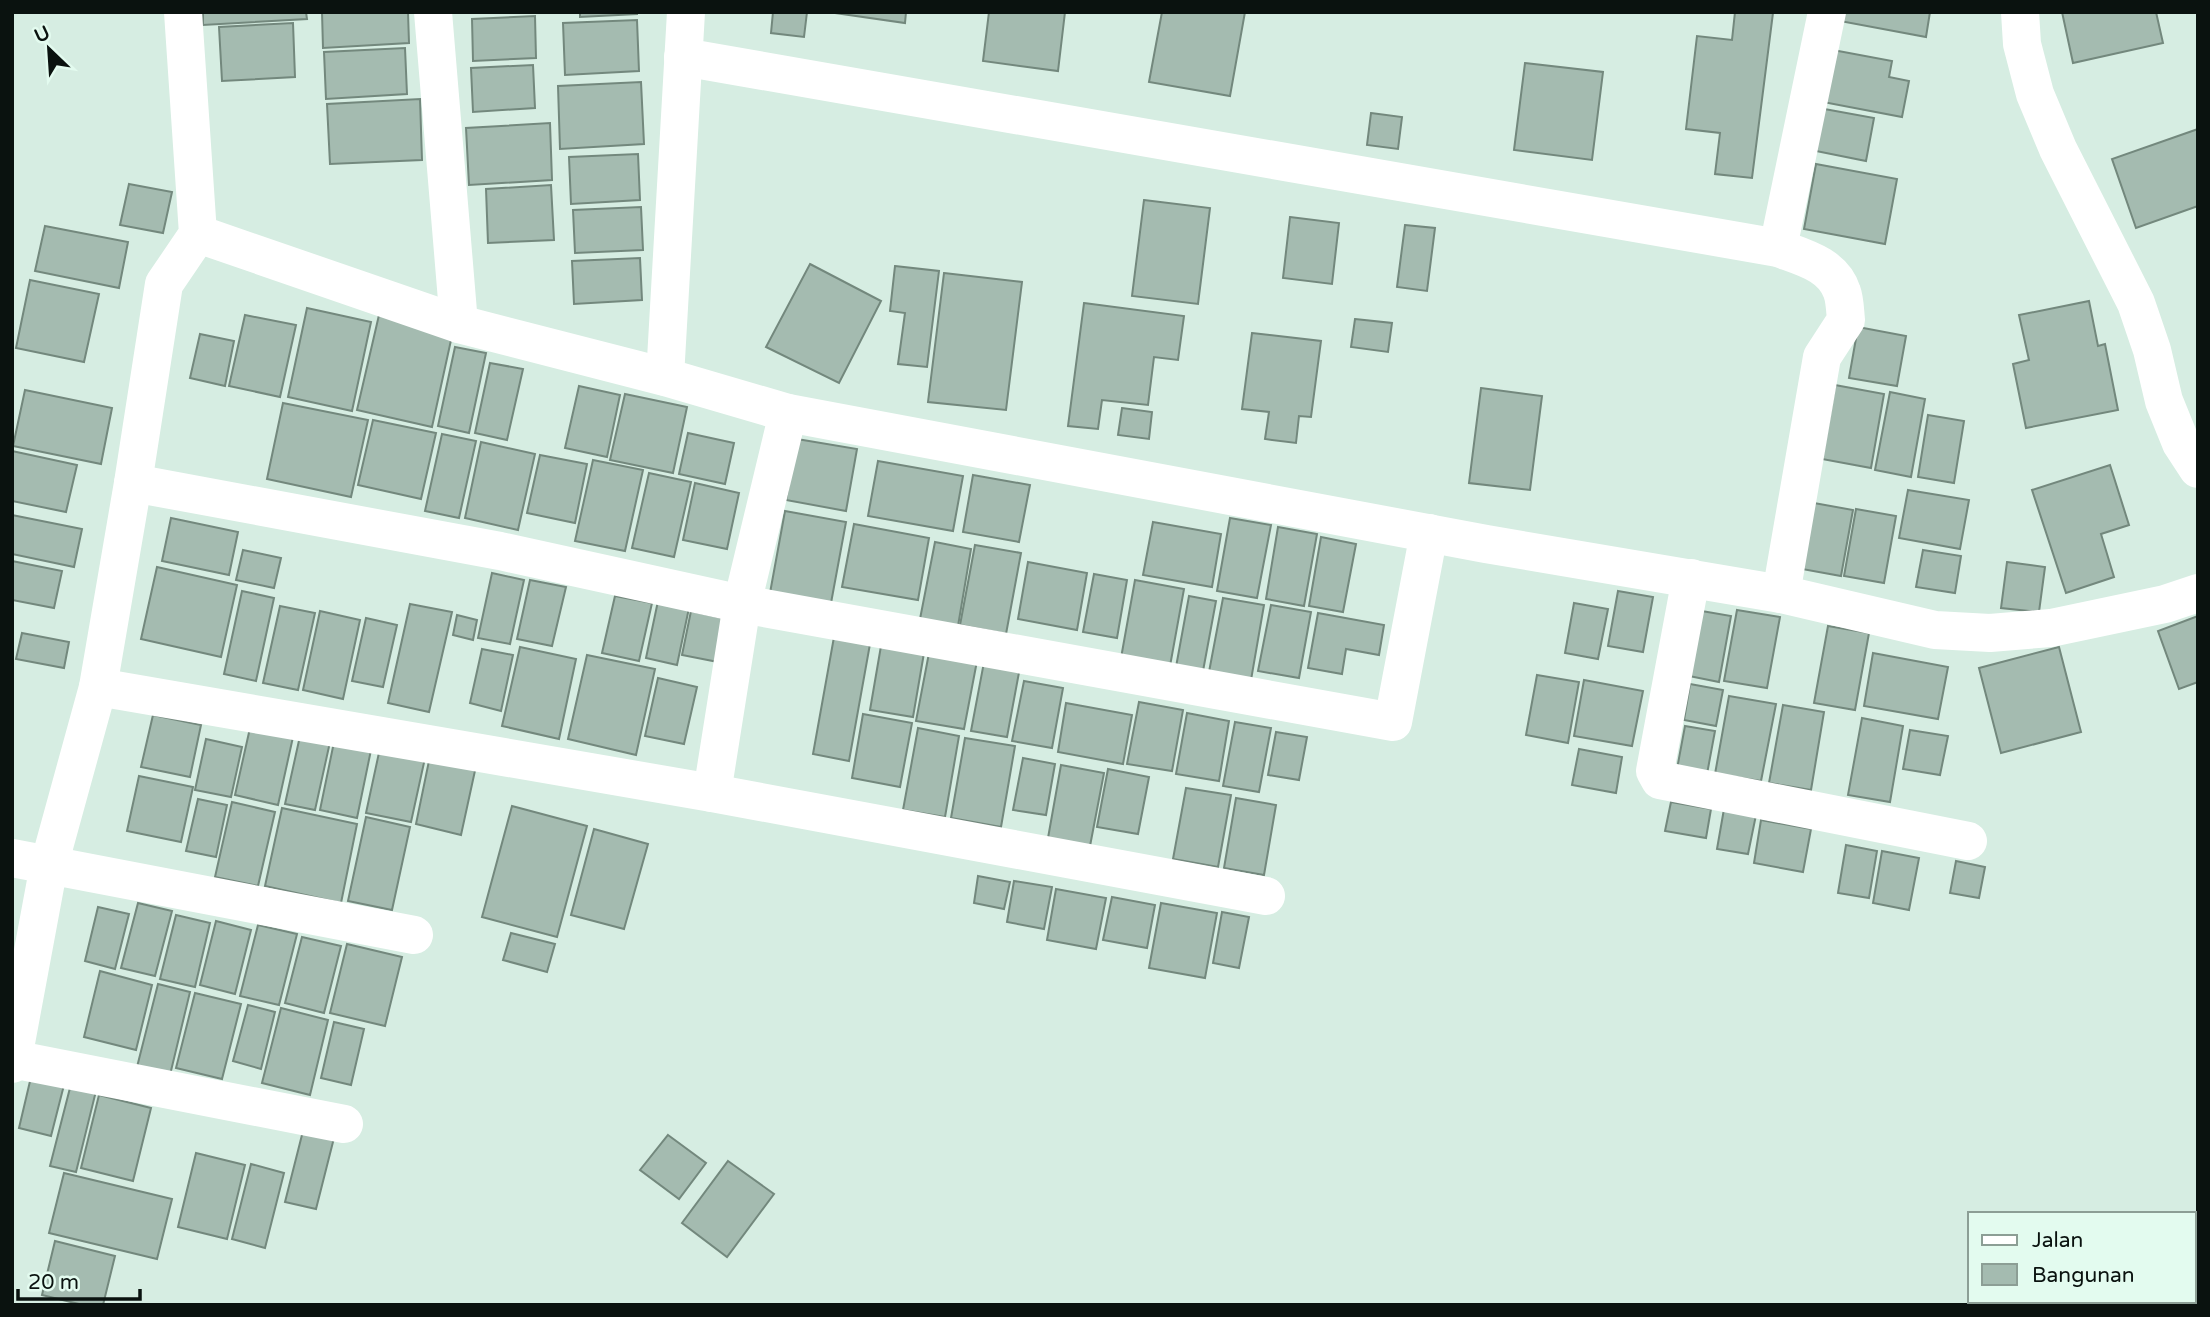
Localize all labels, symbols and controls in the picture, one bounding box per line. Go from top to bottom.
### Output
north arrow [14,14,84,84]
text: U [31,21,53,48]
legend [1968,1212,2196,1303]
text: Jalan [2032,1228,2083,1253]
scale bar [18,1258,140,1302]
text: Bangunan [2032,1263,2135,1288]
text: 20 m [28,1270,79,1295]

